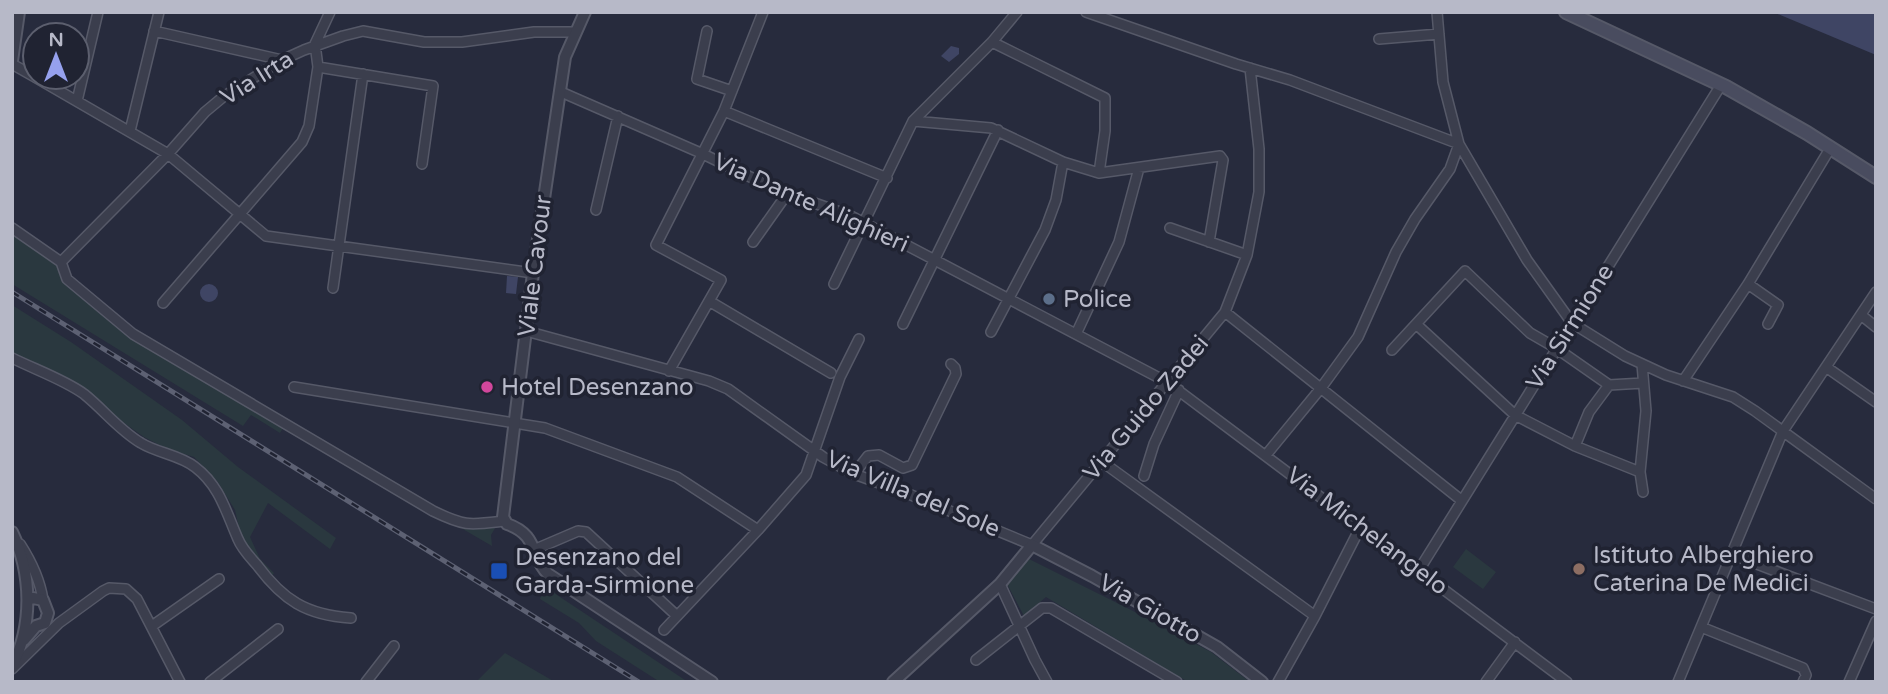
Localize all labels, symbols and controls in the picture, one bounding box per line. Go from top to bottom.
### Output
north arrow [21,21,91,91]
text: N [48,29,64,51]
street label: Via Irta [215,44,299,112]
street label: Via Dante Alighieri [709,147,913,259]
street label: Viale Cavour [512,193,558,339]
street label: Via Sirmione [1520,259,1620,395]
place label: Police [1063,285,1132,314]
marker: Police [1041,291,1057,307]
street label: Via Guido Zadei [1077,330,1215,486]
place label: Hotel Desenzano [501,373,694,402]
marker: Hotel Desenzano [479,379,495,395]
street label: Via Villa del Sole [822,444,1004,544]
street label: Via Michelangelo [1280,461,1454,601]
place label: Istituto Alberghiero Caterina De Medici [1593,541,1814,598]
place label: Desenzano del Garda-Sirmione [515,543,694,600]
marker: Desenzano del Garda-Sirmione [489,561,509,581]
marker: Istituto Alberghiero Caterina De Medici [1571,561,1587,577]
street label: Via Giotto [1094,568,1206,650]

